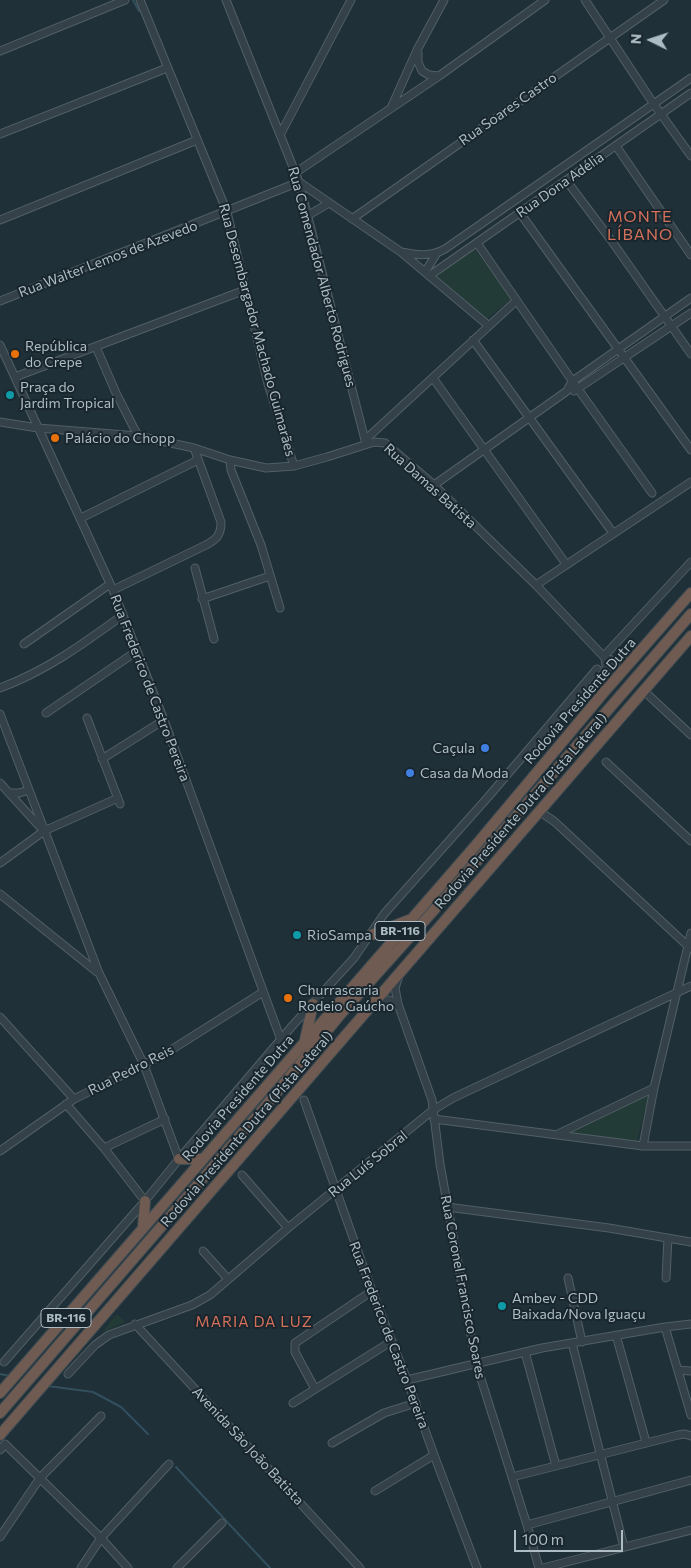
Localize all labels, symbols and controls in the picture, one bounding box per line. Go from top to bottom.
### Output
north arrow [626,15,676,65]
text: N [627,33,644,45]
street label: Rua Soares Castro [456,69,560,149]
street label: Rua Dona Adélia [513,149,607,221]
street label: Rua Comendador Alberto Rodrigues [284,165,360,389]
street label: Rua Desembargador Machado Guimarães [215,202,299,458]
district label: MONTE LÍBANO [606,207,674,245]
street label: Rua Walter Lemos de Azevedo [16,217,200,301]
place label: República do Crepe [25,338,87,371]
marker: República do Crepe [9,348,21,360]
place label: Praça do Jardim Tropical [20,379,115,412]
marker: Praça do Jardim Tropical [4,389,16,401]
place label: Palácio do Chopp [65,430,175,446]
marker: Palácio do Chopp [49,432,61,444]
street label: Rua Damas Batista [380,440,480,532]
street label: Rua Frederico de Castro Pereira [107,592,193,784]
street label: Rodovia Presidente Dutra [521,635,639,767]
street label: Rodovia Presidente Dutra (Pista Lateral) [431,710,611,912]
place label: Caçula [432,740,475,756]
marker: Caçula [479,742,491,754]
place label: Casa da Moda [420,765,509,781]
marker: Casa da Moda [404,767,416,779]
road number: BR-116 [375,921,425,940]
place label: RioSampa [307,927,372,943]
marker: RioSampa [291,929,303,941]
place label: Churrascaria Rodeio Gaúcho [298,982,394,1014]
marker: Churrascaria Rodeio Gaúcho [282,992,294,1004]
street label: Rodovia Presidente Dutra (Pista Lateral) [157,1028,337,1230]
street label: Rodovia Presidente Dutra [179,1032,297,1164]
street label: Rua Pedro Reis [85,1041,177,1099]
street label: Rua Luís Sobral [325,1127,411,1201]
street label: Rua Coronel Francisco Soares [437,1194,489,1380]
street label: Rua Frederico de Castro Pereira [346,1239,432,1431]
place label: Ambev - CDD Baixada/Nova Iguaçu [512,1290,645,1322]
marker: Ambev - CDD Baixada/Nova Iguaçu [496,1300,508,1312]
road number: BR-116 [41,1309,91,1328]
district label: MARIA DA LUZ [194,1313,314,1331]
street label: Avenida São João Batista [189,1383,307,1509]
scale bar [516,1520,625,1552]
text: 100 m [522,1530,564,1548]

